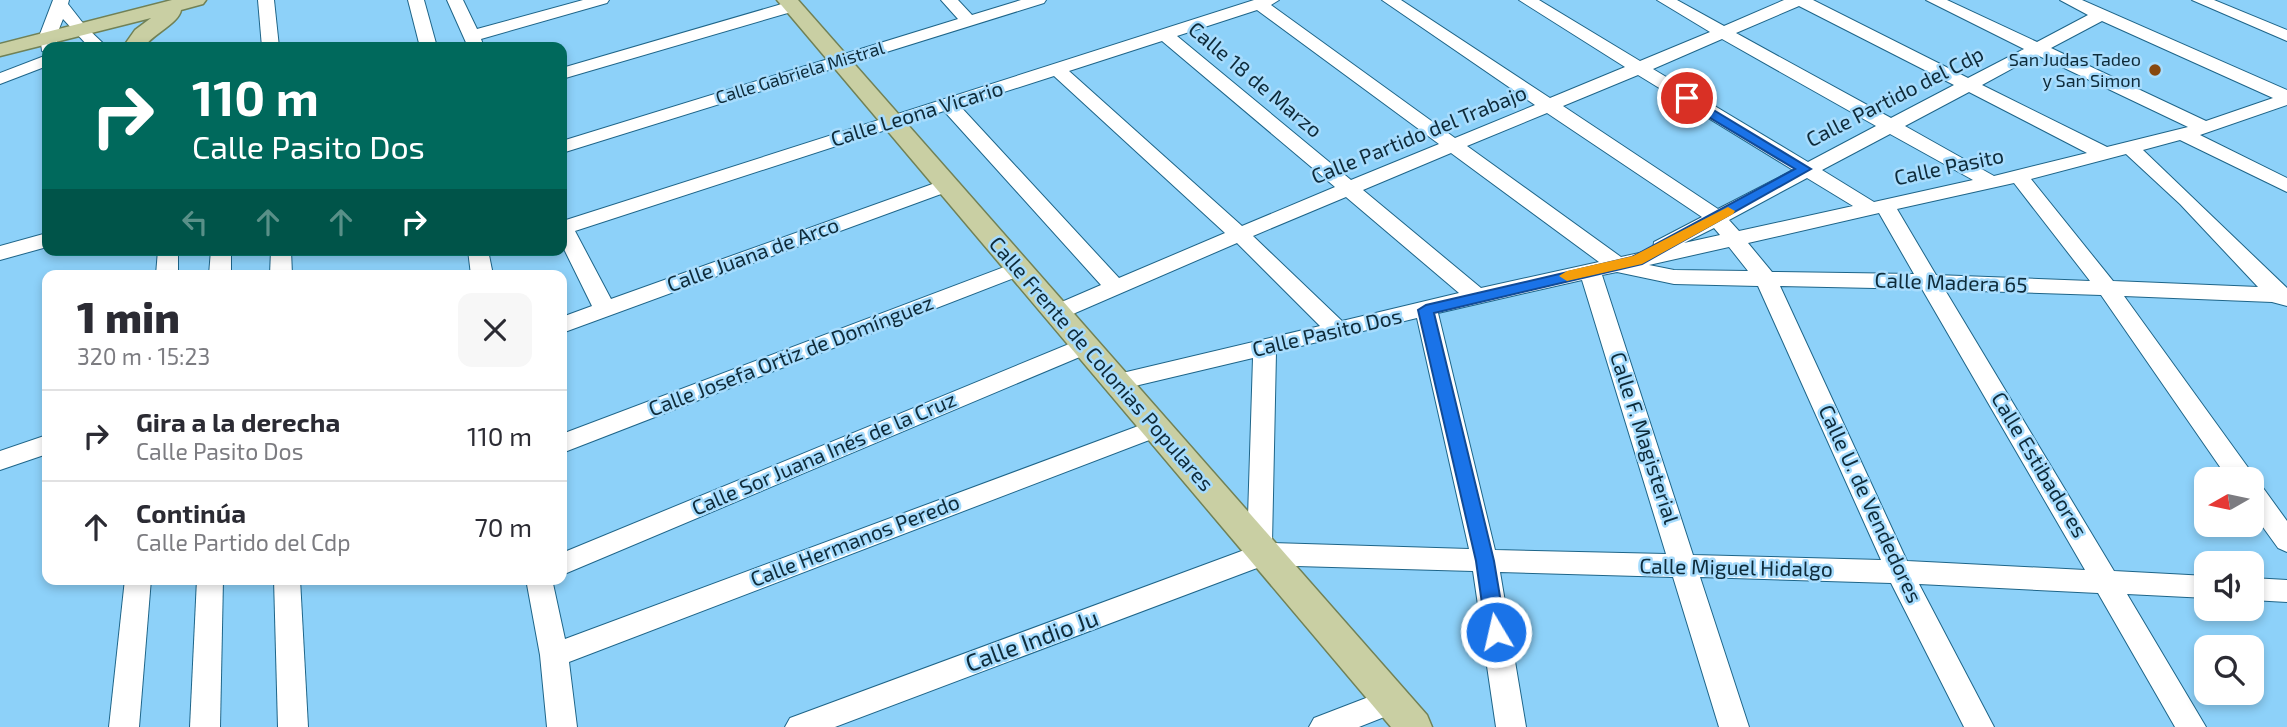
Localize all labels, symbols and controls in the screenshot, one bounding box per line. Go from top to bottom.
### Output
street label: Calle 18 de Marzo [1184,16,1328,142]
street label: Calle Gabriela Mistral [713,36,887,108]
street label: Calle Partido del Cdp [1801,40,1987,151]
place label: San Judas Tadeo y San Simon [2009,48,2141,91]
marker: San Judas Tadeo y San Simon [2147,62,2163,78]
text: 110 m [192,67,319,126]
pin [1657,68,1717,128]
icon: right [77,70,168,161]
street label: Calle Leona Vicario [827,74,1006,151]
street label: Calle Partido del Trabajo [1307,79,1530,189]
icon: arrive [1668,79,1706,117]
text: Calle Pasito Dos [192,127,425,165]
street label: Calle Pasito [1892,142,2006,189]
icon: left [176,203,214,241]
icon: ahead [249,203,287,241]
icon: ahead [322,203,360,241]
icon: right [395,203,433,241]
street label: Calle Juana de Arco [663,211,842,296]
street label: Calle Frente de Colonias Populares [985,231,1219,495]
street label: Calle Madera 65 [1874,266,2028,297]
street label: Calle Josefa Ortiz de Domínguez [644,289,936,421]
text: 1 min [77,291,180,341]
button: close [458,293,532,367]
street label: Calle Pasito Dos [1249,302,1404,361]
text: 320 m · 15:23 [77,342,210,370]
street label: Calle F. Magisterial [1606,348,1685,527]
street label: Calle Sor Juana Inés de la Cruz [687,385,959,520]
street label: Calle Estibadores [1987,387,2094,541]
street label: Calle U. de Vendedores [1814,400,1928,606]
text: Gira a la derecha [136,406,340,437]
icon: right [77,417,115,455]
text: 110 m [467,420,532,451]
text: Calle Pasito Dos [136,437,303,465]
north arrow [2194,467,2264,537]
map controls [2194,467,2264,705]
street label: Calle Hermanos Peredo [746,488,963,591]
text: Continúa [136,497,246,528]
icon: ahead [77,508,115,546]
text: 70 m [474,511,532,542]
text: Calle Partido del Cdp [136,528,351,556]
button: sound [2194,551,2264,621]
street label: Calle Miguel Hidalgo [1639,552,1833,581]
position arrow [1459,595,1533,669]
street label: Calle Indio Ju [961,602,1102,677]
button: search [2194,635,2264,705]

